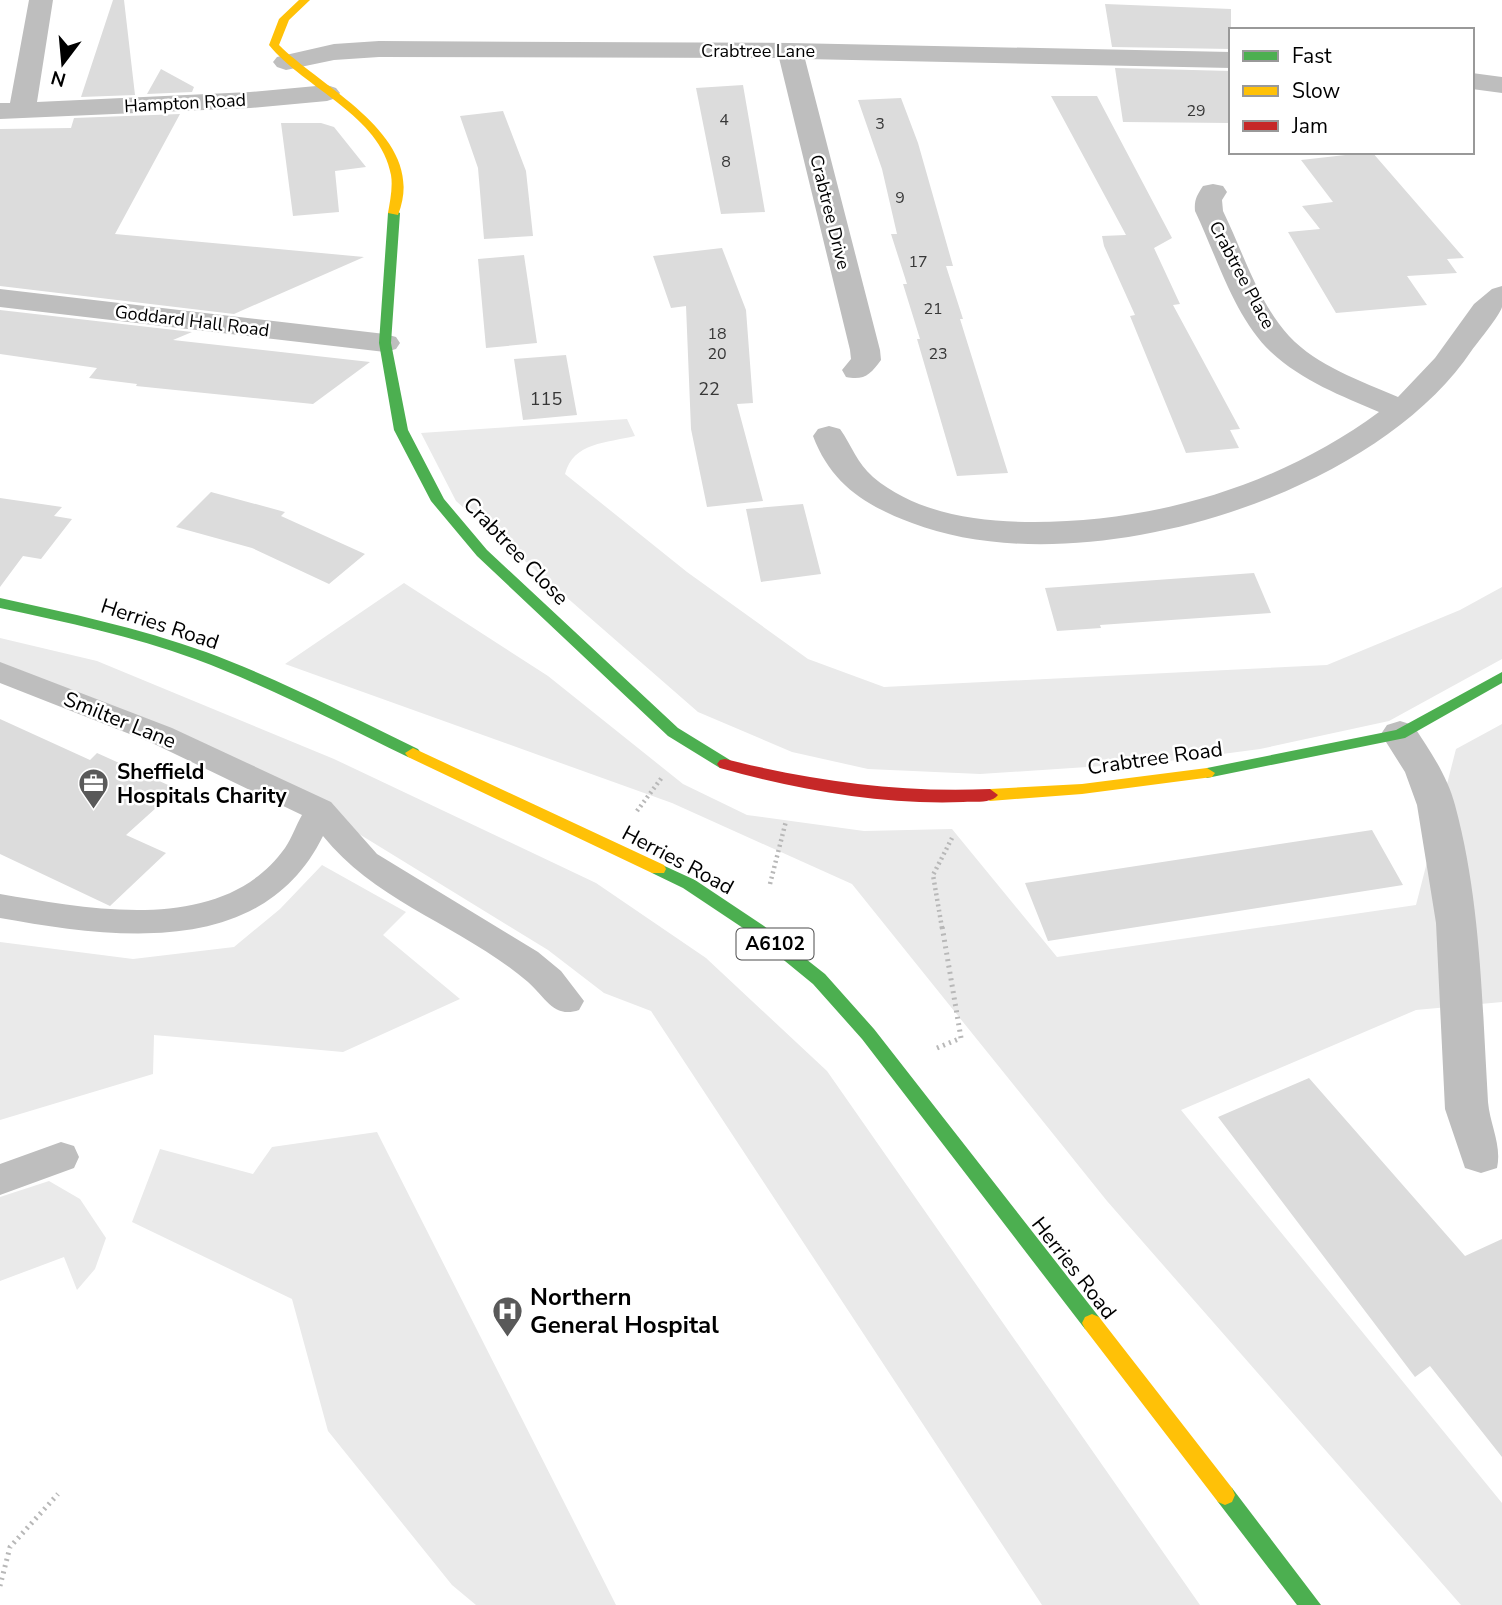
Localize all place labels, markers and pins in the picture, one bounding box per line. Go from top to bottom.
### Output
place label: Sheffield Hospitals Charity [117,758,287,810]
office icon: Sheffield Hospitals Charity [77,767,111,811]
place label: Northern General Hospital [530,1281,719,1341]
hospital icon: Northern General Hospital [490,1294,524,1338]

